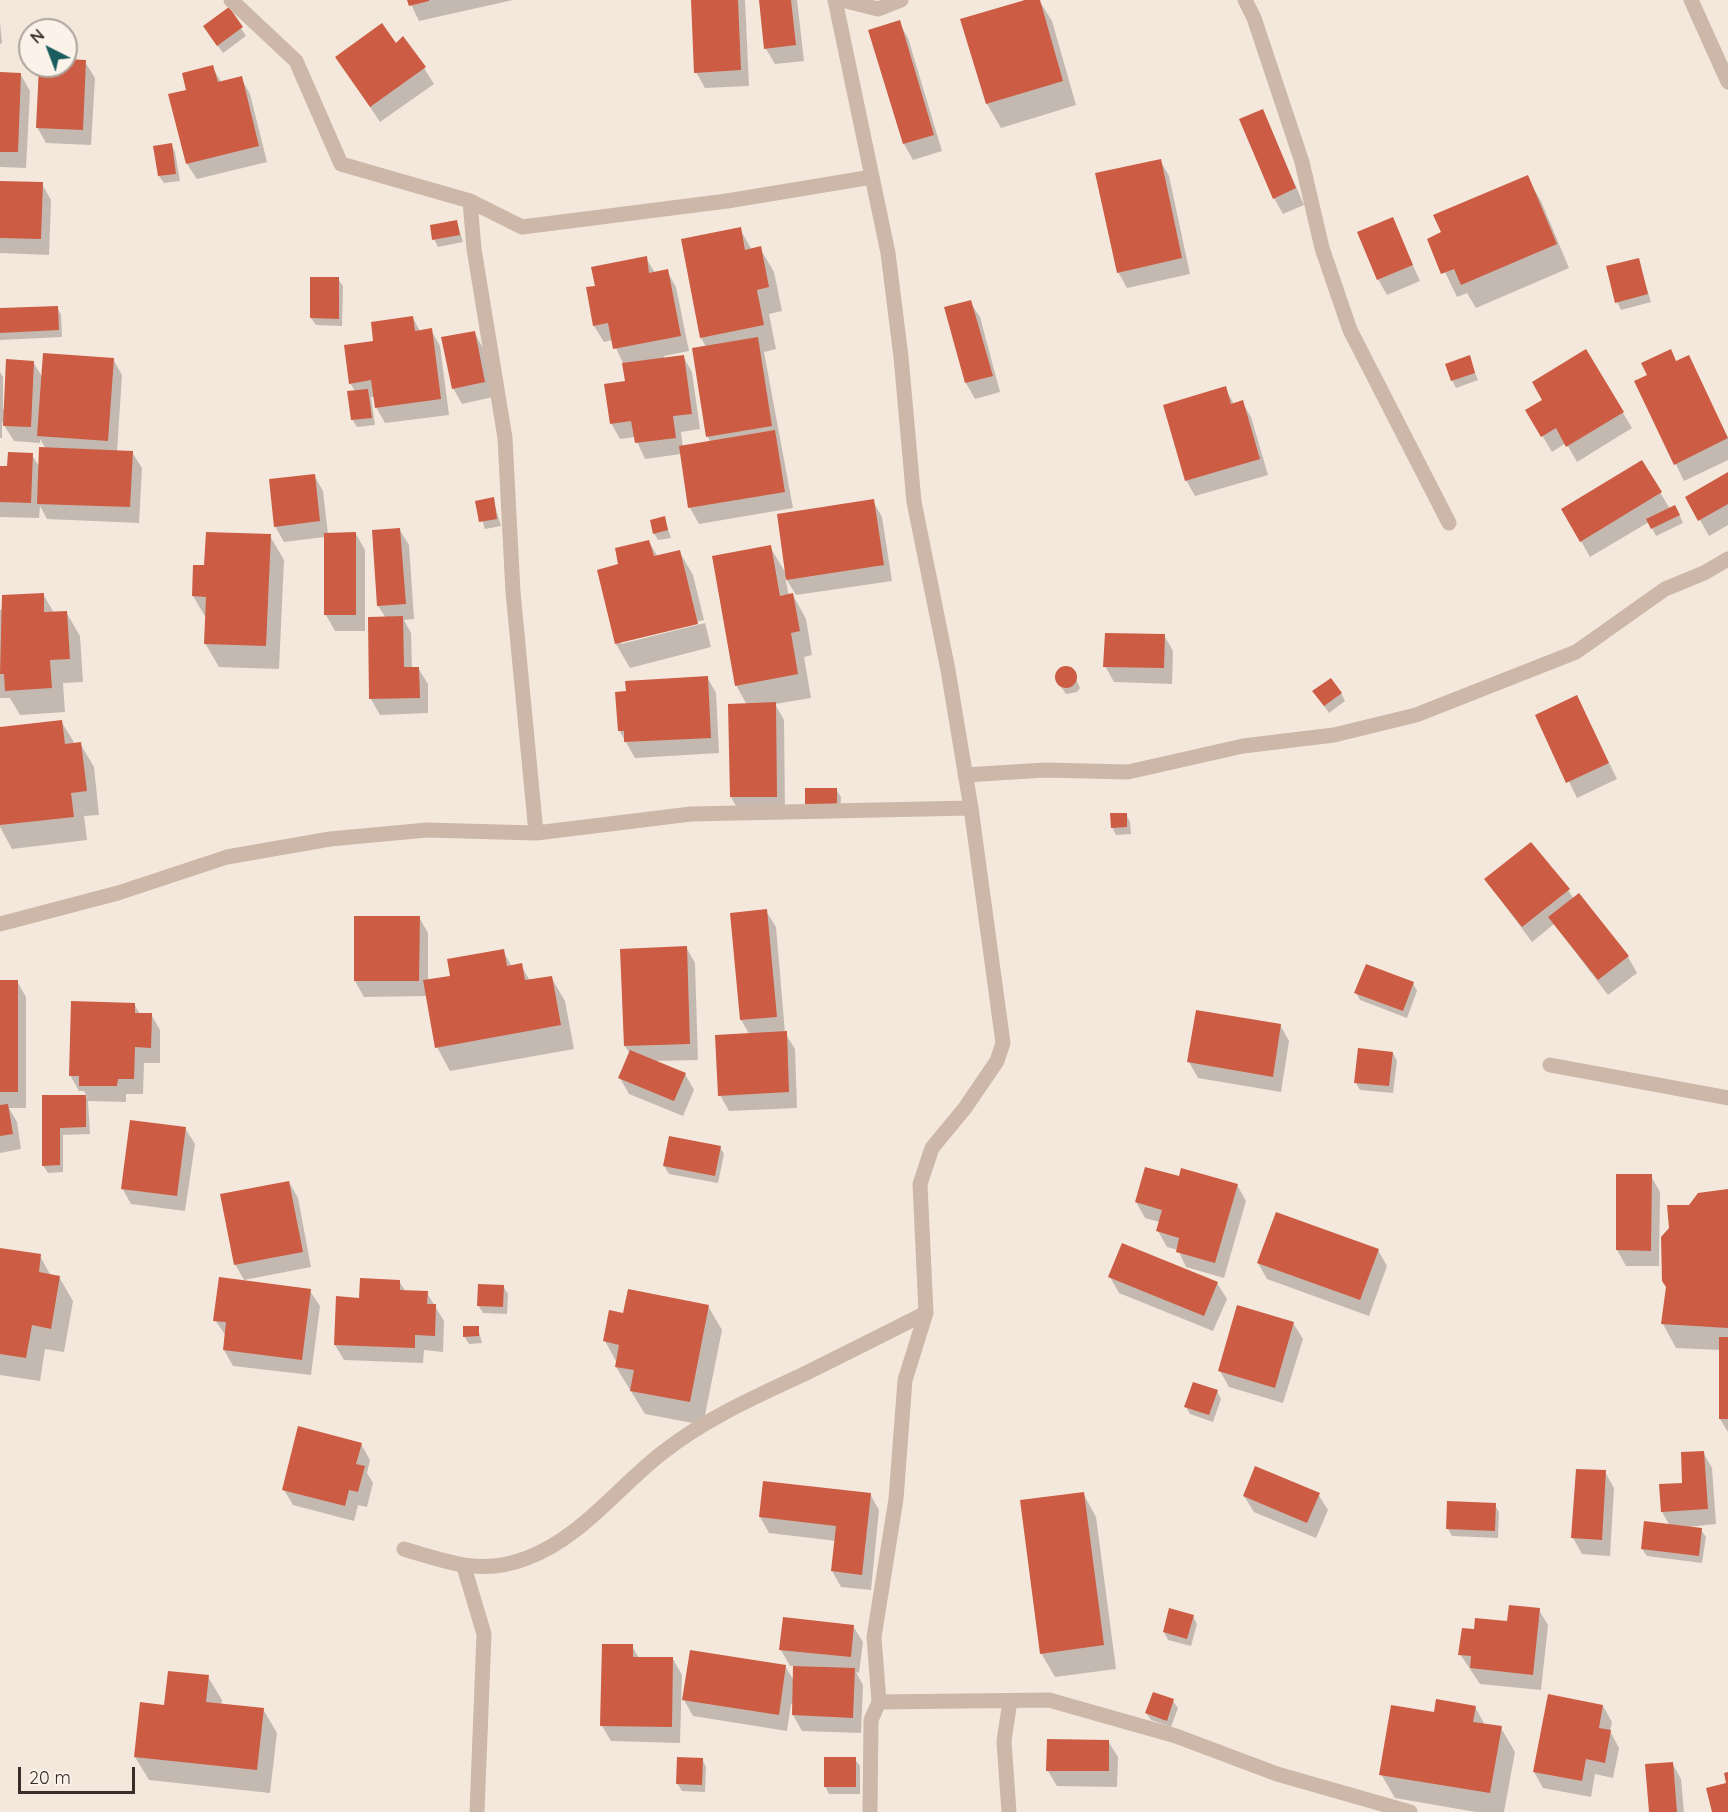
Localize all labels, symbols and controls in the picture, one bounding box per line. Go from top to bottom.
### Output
north arrow [18,18,78,78]
text: N [26,25,48,47]
scale bar [21,1755,138,1793]
text: 20 m [29,1766,71,1789]

